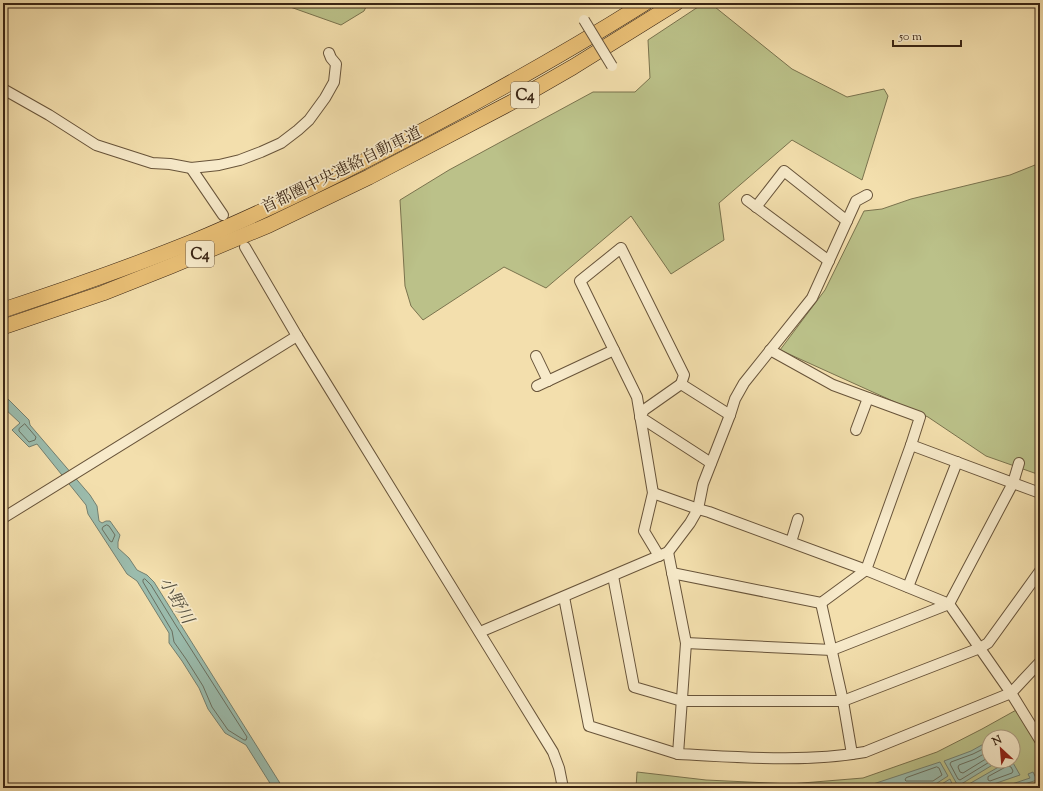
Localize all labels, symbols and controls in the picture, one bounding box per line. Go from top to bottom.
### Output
scale bar [893,22,961,48]
text: 50 m [898,28,922,46]
road number: C4 [511,82,539,108]
street label: 首都圏中央連絡自動車道 [258,122,426,220]
road number: C4 [186,241,214,267]
water label: 小野川 [152,573,199,631]
north arrow [981,729,1021,769]
text: N [989,732,1005,750]

